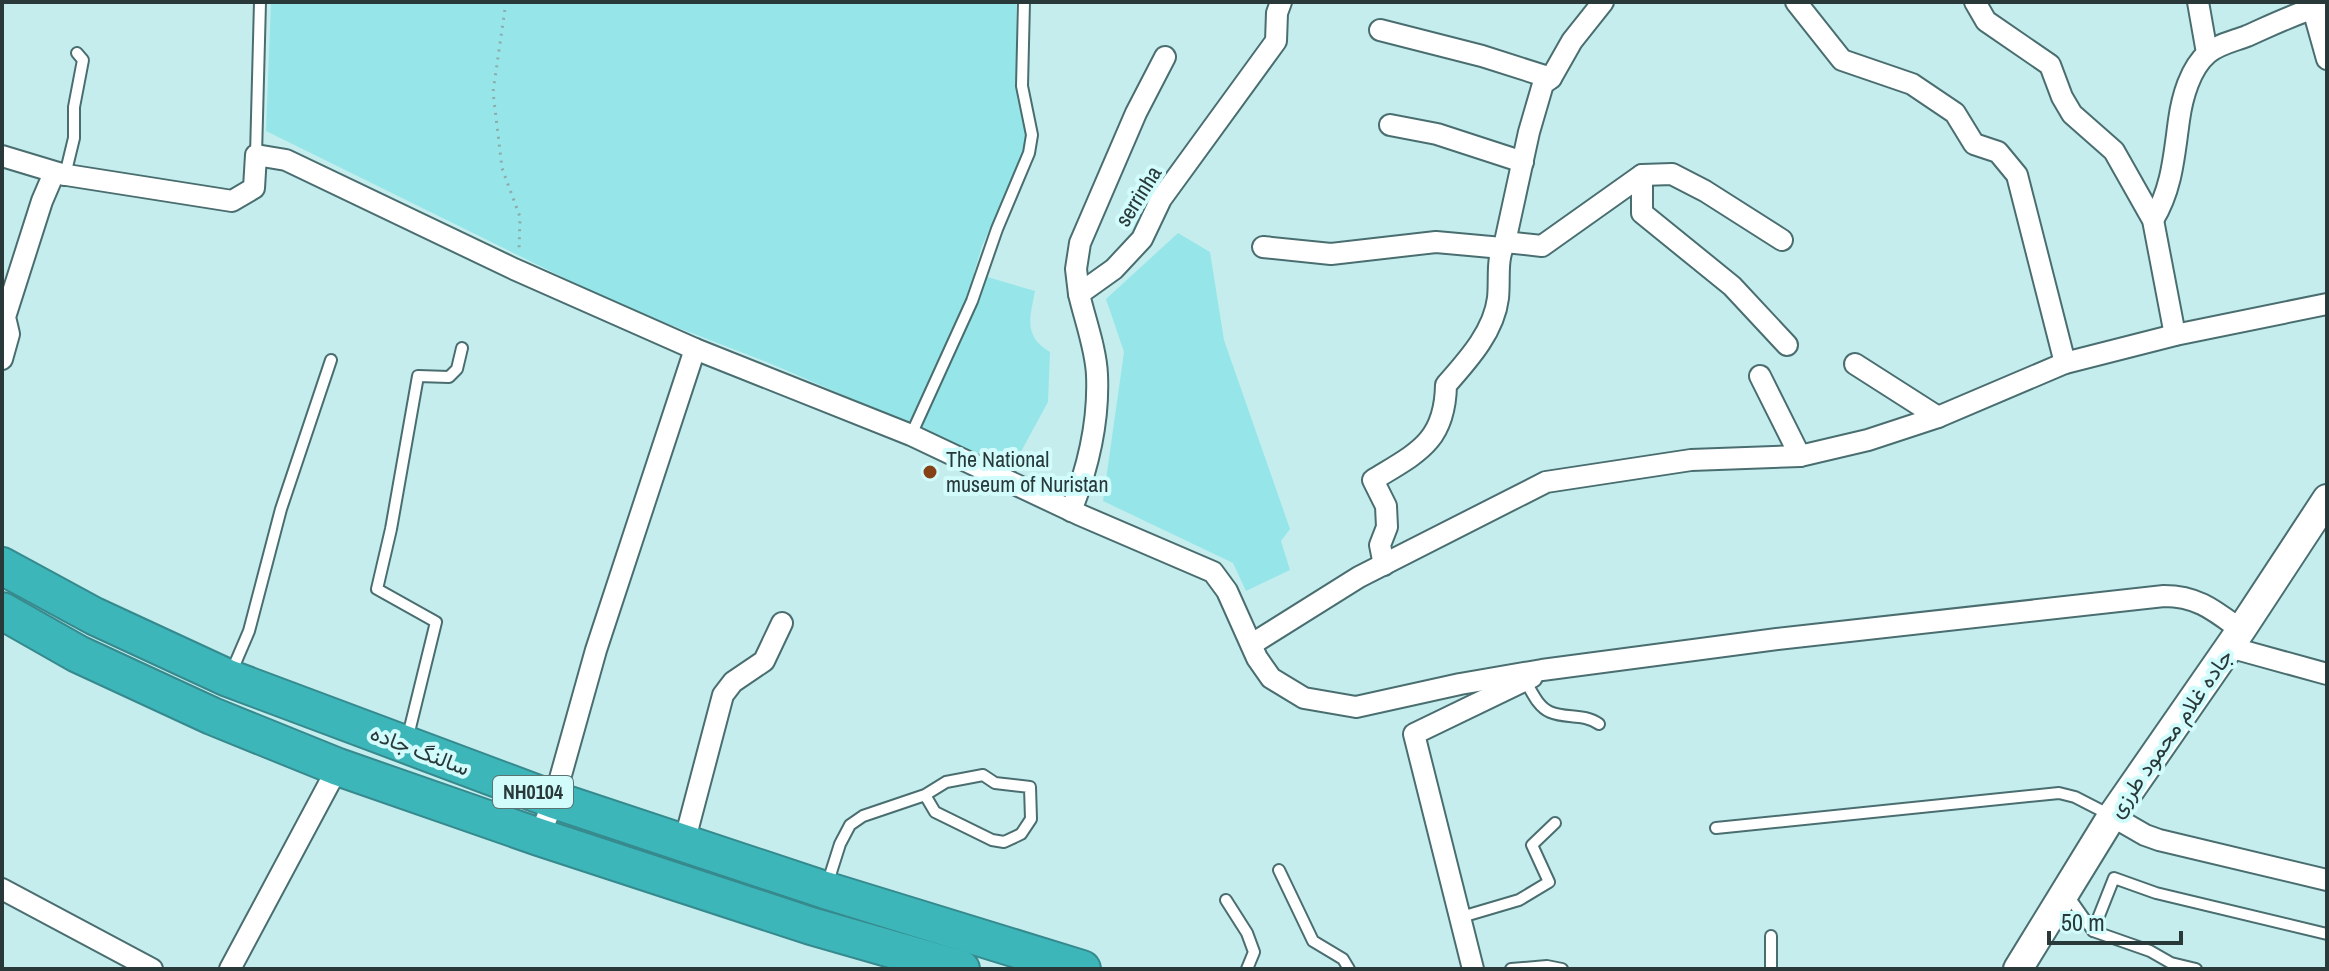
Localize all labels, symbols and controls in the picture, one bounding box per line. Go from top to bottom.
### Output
street label: serrinha [1108,160,1168,232]
place label: The National museum of Nuristan [946,444,1108,499]
marker: The National museum of Nuristan [921,463,939,481]
street label: جاده غلام‌ محمود طرزی [2101,643,2239,823]
street label: سالنگ جاده [366,717,474,783]
road number: NH0104 [493,776,573,808]
scale bar [2049,895,2181,945]
text: 50 m [2061,906,2105,938]

